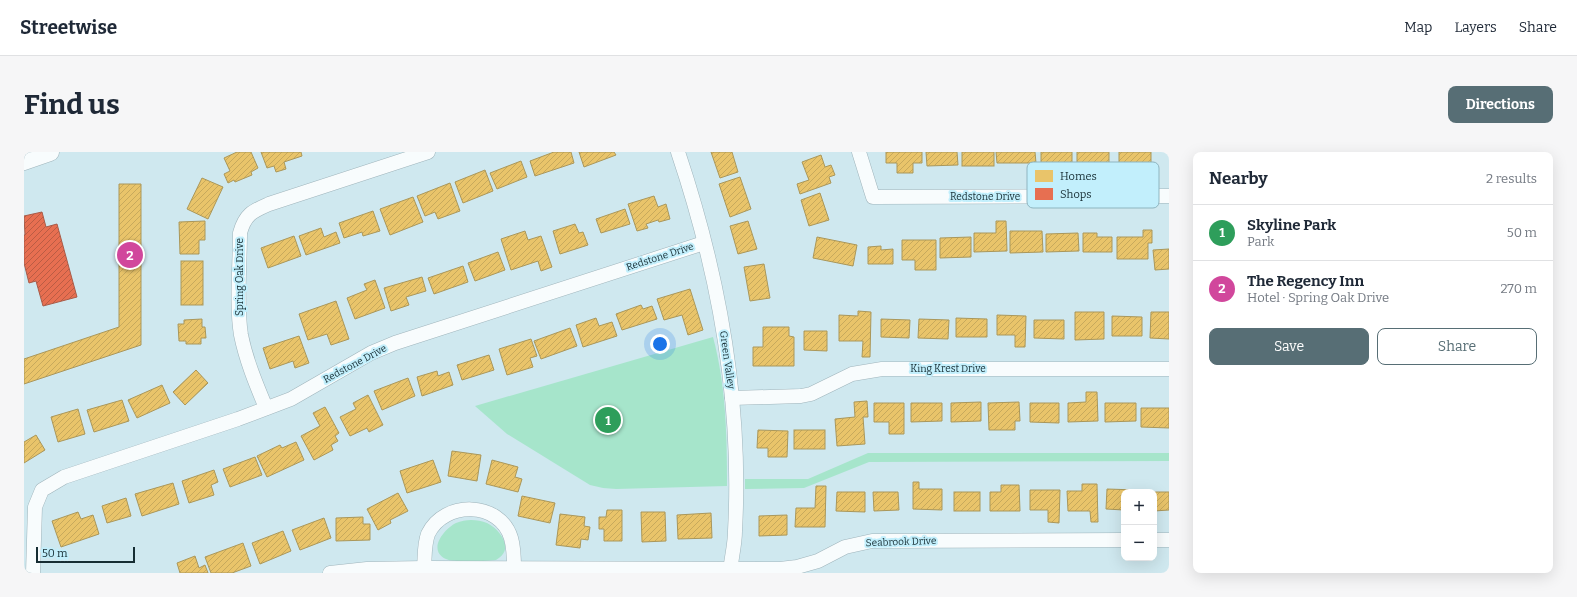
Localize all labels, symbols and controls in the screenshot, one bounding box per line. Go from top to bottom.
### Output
text: Streetwise [20,16,117,39]
text: Map [1404,19,1432,36]
text: Layers [1454,19,1497,36]
text: Share [1519,19,1557,36]
button: Directions [1448,86,1553,123]
text: Find us [24,88,120,121]
legend [1027,162,1159,208]
text: Nearby [1209,168,1268,189]
text: Homes [1060,170,1097,183]
text: 2 results [1486,171,1537,186]
text: Shops [1060,188,1092,201]
street label: Redstone Drive [950,191,1020,203]
text: Skyline Park [1247,216,1336,234]
text: 1 [1219,225,1225,240]
text: 50 m [1507,225,1537,240]
text: Park [1247,234,1274,249]
street label: Spring Oak Drive [234,238,246,316]
pin: 2 [117,240,143,270]
street label: Redstone Drive [625,240,695,274]
text: The Regency Inn [1247,272,1364,290]
text: 2 [1218,281,1226,296]
text: 270 m [1500,281,1537,296]
text: Hotel · Spring Oak Drive [1247,290,1389,305]
button: Save [1209,328,1369,365]
button: Share [1377,328,1537,365]
street label: Green Valley [717,330,737,391]
your location [650,334,670,354]
street label: Redstone Drive [321,342,389,386]
street label: King Krest Drive [910,363,986,375]
pin: 1 [595,405,621,435]
map controls [1121,489,1157,561]
button: + [1121,489,1157,525]
button: − [1121,525,1157,561]
street label: Seabrook Drive [866,535,936,549]
scale bar [36,545,135,564]
text: 50 m [42,547,68,560]

